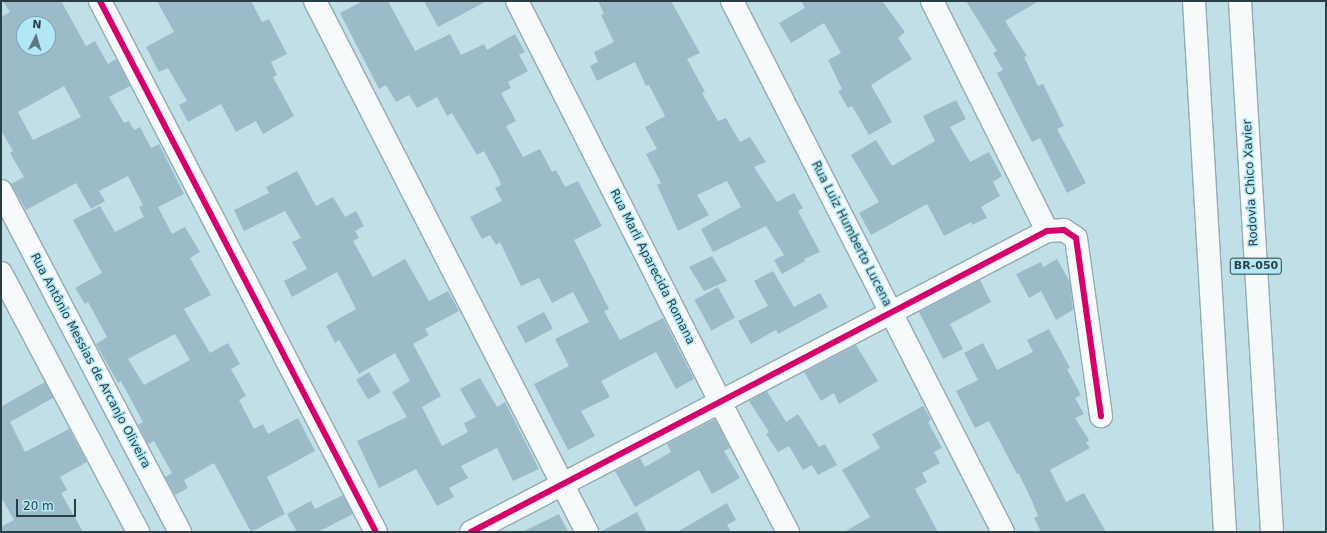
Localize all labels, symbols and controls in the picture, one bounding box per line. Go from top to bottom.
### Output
north arrow [16,16,56,56]
text: N [32,18,42,31]
street label: Rodovia Chico Xavier [1240,119,1262,247]
street label: Rua Luiz Humberto Lucena [808,159,894,309]
street label: Rua Marli Aparecida Romana [606,187,698,347]
street label: Rua Antônio Messias de Arcanjo Oliveira [27,251,153,471]
road number: BR-050 [1229,257,1283,275]
scale bar [18,491,78,517]
text: 20 m [23,499,54,513]

